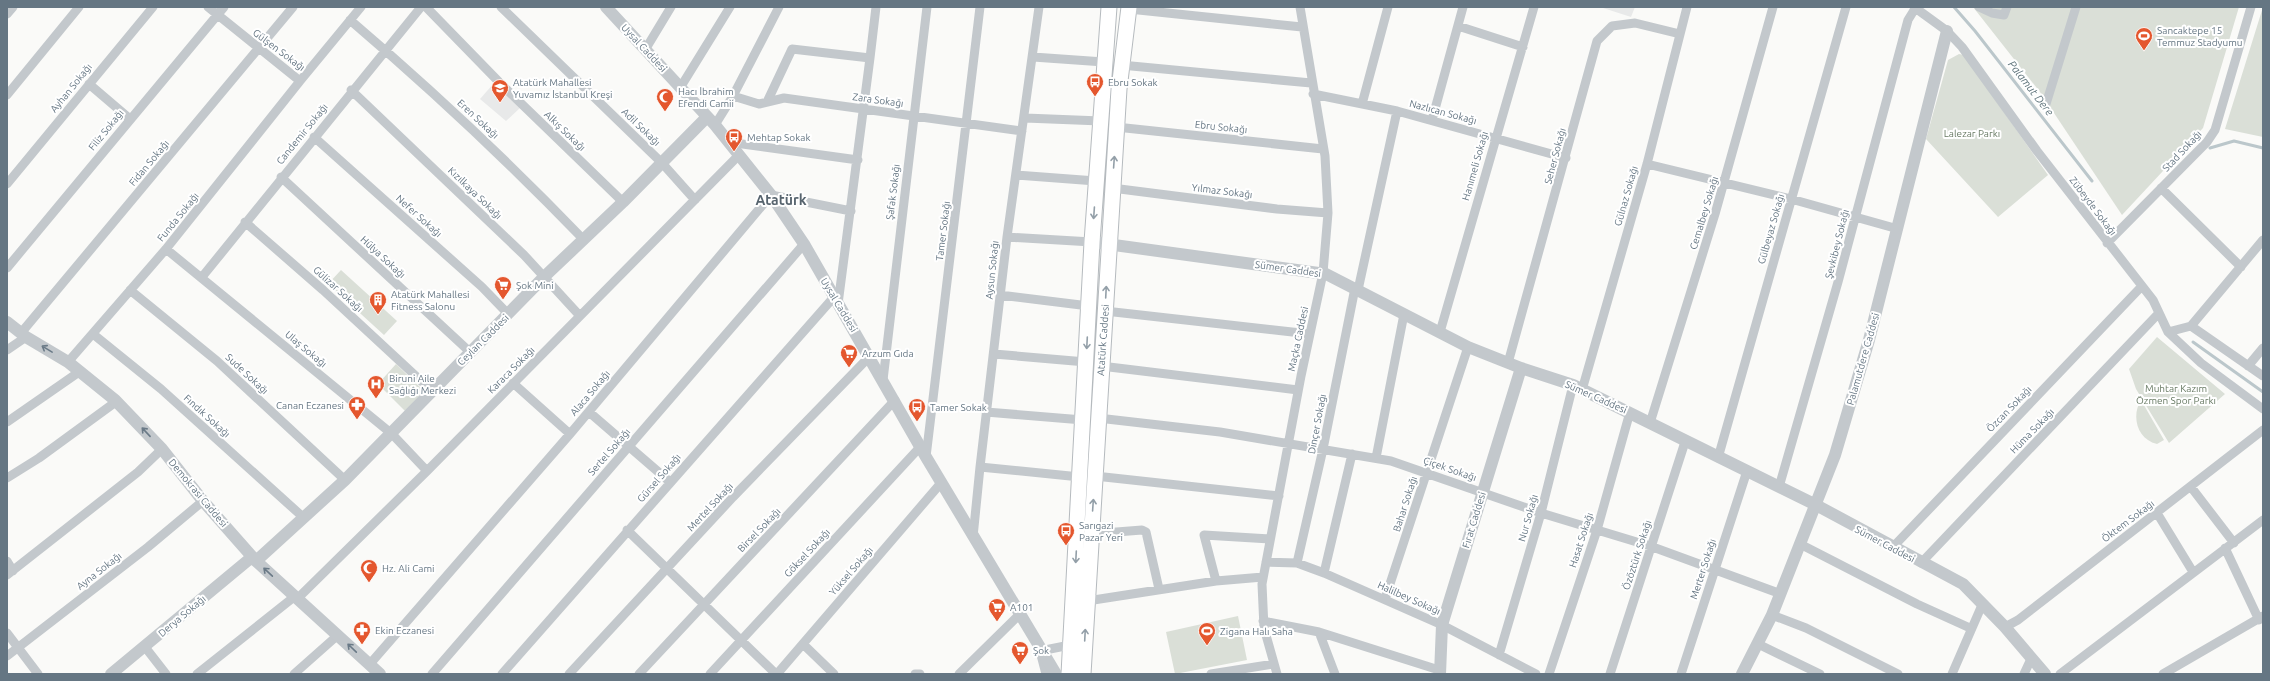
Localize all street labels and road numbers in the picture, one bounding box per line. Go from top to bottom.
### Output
street label: Uysal Caddesi [619,22,669,74]
street label: Gülşen Sokağı [251,27,307,73]
street label: Ayhan Sokağı [48,61,94,115]
street label: Zara Sokağı [852,91,904,109]
street label: Eren Sokağı [455,97,501,141]
street label: Nazlıcan Sokağı [1408,98,1478,126]
street label: Candemir Sokağı [274,101,330,167]
street label: Adil Sokağı [620,106,662,148]
street label: Filiz Sokağı [86,107,126,153]
street label: Alkış Sokağı [542,109,588,153]
street label: Ebru Sokağı [1194,119,1248,135]
street label: Seher Sokağı [1542,127,1568,185]
street label: Stad Sokağı [2160,128,2204,174]
street label: Hanımeli Sokağı [1460,130,1490,202]
street label: Fidan Sokağı [127,138,171,188]
street label: Şafak Sokağı [884,163,902,221]
street label: Kızılkaya Sokağı [446,165,504,221]
street label: Gülnaz Sokağı [1612,165,1640,227]
street label: Cemalbey Sokağı [1688,175,1720,251]
street label: Zübeyde Sokağı [2067,175,2119,237]
street label: Yılmaz Sokağı [1191,182,1253,200]
street label: Funda Sokağı [155,191,201,243]
street label: Nefer Sokağı [394,193,444,239]
street label: Gülbeyaz Sokağı [1756,193,1786,265]
street label: Tamer Sokağı [934,201,952,261]
street label: Şevkibey Sokağı [1823,208,1851,280]
street label: Hülya Sokağı [358,234,408,280]
street label: Aysun Sokağı [983,240,1001,300]
street label: Sümer Caddesi [1254,259,1322,279]
street label: Gülizar Sokağı [311,264,365,314]
street label: Uysal Caddesi [818,276,860,334]
street label: Atatürk Caddesi [1095,304,1111,376]
street label: Maçka Caddesi [1286,305,1310,373]
street label: Ceylan Caddesi [455,312,511,368]
street label: Palamutdere Caddesi [1845,312,1881,406]
street label: Ulaş Sokağı [283,328,329,370]
street label: Karaca Sokağı [485,344,537,396]
street label: Sude Sokağı [223,352,271,396]
street label: Alaca Sokağı [568,368,612,418]
street label: Sümer Caddesi [1563,378,1629,416]
street label: Özcan Sokağı [1984,384,2034,434]
street label: Fındık Sokağı [182,392,232,440]
street label: Dinçer Sokağı [1306,393,1328,455]
street label: Hüma Sokağı [2008,406,2056,456]
street label: Sertel Sokağı [586,426,632,478]
street label: Gürsel Sokağı [635,452,683,504]
street label: Çiçek Sokağı [1422,455,1478,483]
street label: Demokrasi Caddesi [166,457,230,529]
street label: Bahar Sokağı [1391,475,1419,533]
street label: Mertel Sokağı [685,481,735,533]
street label: Fırat Caddesi [1460,491,1488,549]
street label: Nur Sokağı [1516,493,1540,543]
street label: Öktem Sokağı [2100,498,2156,544]
street label: Birsel Sokağı [735,506,783,554]
street label: Hasat Sokağı [1567,511,1595,569]
street label: Özöztürk Sokağı [1621,519,1653,591]
street label: Sümer Caddesi [1853,524,1917,564]
street label: Göksel Sokağı [782,527,832,579]
street label: Merter Sokağı [1688,537,1718,601]
street label: Yüksel Sokağı [827,545,875,597]
street label: Ayna Sokağı [74,550,124,592]
street label: Halilbey Sokağı [1376,579,1442,617]
street label: Derya Sokağı [156,593,208,639]

